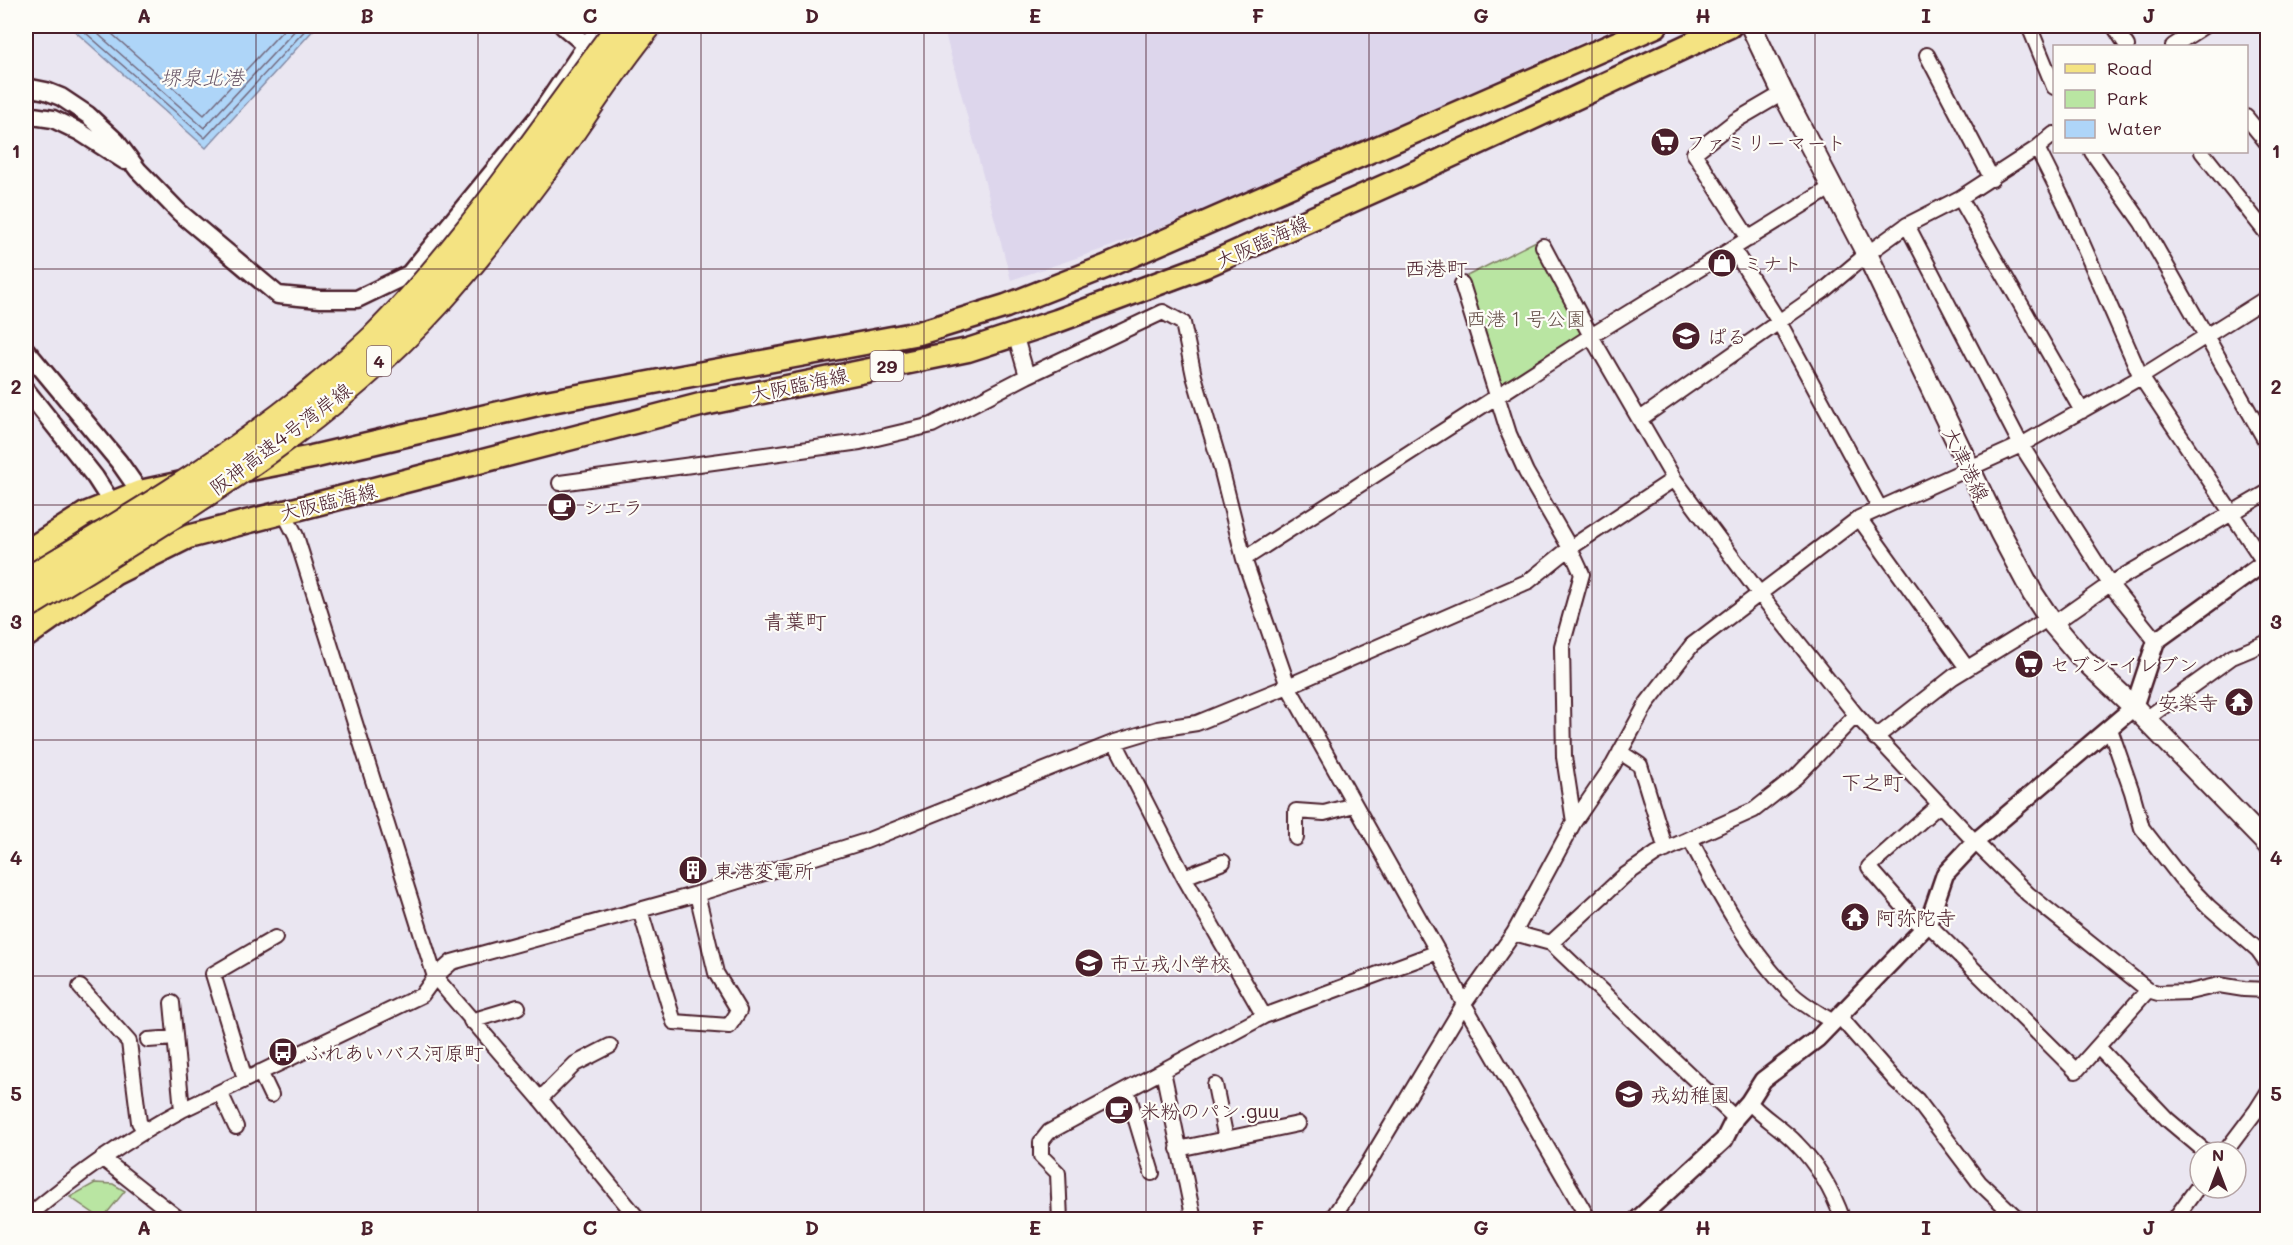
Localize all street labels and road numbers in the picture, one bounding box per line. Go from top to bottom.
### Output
street label: 大阪臨海線 [1211,209,1313,273]
road number: 4 [367,346,391,376]
road number: 29 [870,351,904,381]
street label: 大阪臨海線 [747,361,851,407]
street label: 阪神高速4号湾岸線 [204,376,356,500]
street label: 大津港線 [1938,422,1996,506]
street label: 大阪臨海線 [276,476,380,526]

